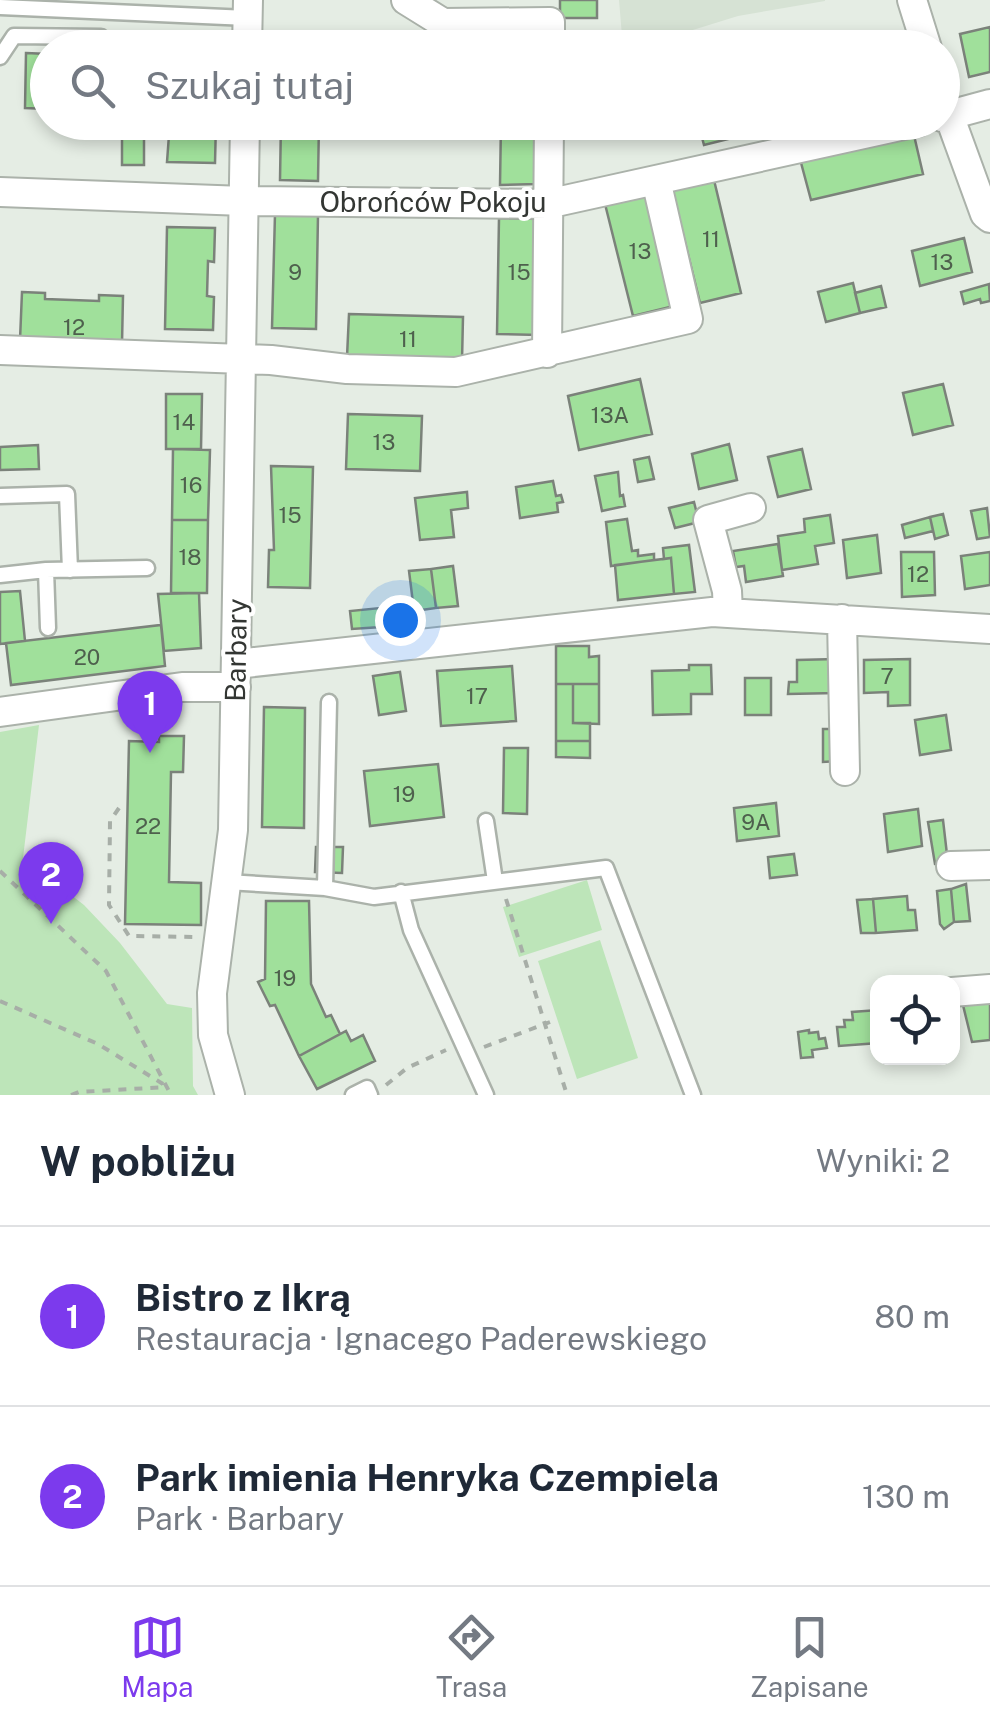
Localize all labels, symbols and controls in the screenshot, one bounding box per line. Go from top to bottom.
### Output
search box [30,30,960,140]
icon: search [65,58,120,113]
text: Szukaj tutaj [145,63,354,108]
street label: Obrońców Pokoju [319,185,547,218]
house number: 11 [702,226,720,252]
house number: 13 [629,238,651,264]
house number: 13 [931,249,953,275]
house number: 9 [288,259,302,285]
house number: 15 [507,259,531,285]
house number: 12 [63,314,85,340]
house number: 11 [399,326,417,352]
house number: 13A [591,402,629,428]
house number: 14 [173,409,196,435]
house number: 13 [373,429,395,455]
house number: 16 [180,472,202,498]
house number: 15 [278,502,302,528]
house number: 18 [178,544,202,570]
house number: 12 [907,561,929,587]
your location [375,595,426,646]
street label: Barbary [218,598,253,702]
house number: 20 [74,644,100,670]
house number: 7 [880,663,894,689]
pin: 1 [118,670,182,753]
house number: 17 [466,683,488,709]
house number: 19 [393,781,415,807]
house number: 9A [741,809,771,835]
house number: 22 [135,813,161,839]
pin: 2 [18,842,84,924]
house number: 19 [274,965,296,991]
map controls [870,975,960,1065]
button: locate [870,975,960,1065]
text: W pobliżu [40,1136,236,1185]
text: Wyniki: 2 [816,1142,950,1179]
text: Bistro z Ikrą [135,1275,351,1320]
text: 1 [66,1298,79,1335]
text: 80 m [874,1298,950,1335]
text: Restauracja · Ignacego Paderewskiego [135,1320,707,1357]
text: Park imienia Henryka Czempiela [135,1455,719,1500]
text: 2 [62,1478,83,1515]
text: 130 m [862,1478,950,1515]
text: Park · Barbary [135,1500,344,1537]
tab: Mapa [121,1610,193,1703]
tab: Trasa [436,1610,507,1703]
tab: Zapisane [750,1610,869,1703]

